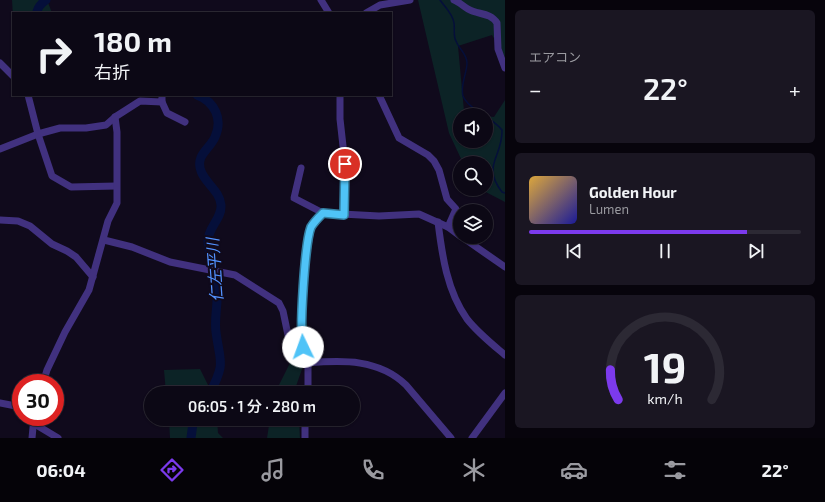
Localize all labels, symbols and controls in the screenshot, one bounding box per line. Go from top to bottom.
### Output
text: 180 m [94,24,172,58]
icon: right [28,28,80,80]
text: エアコン [529,49,581,65]
text: 右折 [94,61,130,83]
text: 22° [643,70,688,106]
text: − [529,76,542,102]
text: + [789,76,801,102]
map controls [453,108,493,244]
button: sound [453,108,493,148]
pin [328,147,362,181]
icon: arrive [334,153,356,175]
button: search [453,156,493,196]
text: Golden Hour [589,183,677,201]
text: Lumen [589,201,629,217]
button: layers [453,204,493,244]
water label: 仁左平川 [202,235,226,303]
icon: previous [563,240,585,262]
icon: pause [654,240,676,262]
icon: next [745,240,767,262]
position arrow [282,326,324,368]
text: 19 [644,340,686,390]
speed limit sign: 30 [12,374,64,426]
text: km/h [647,389,683,406]
text: 06:05 · 1 分 · 280 m [188,397,316,415]
icon: directions [158,456,186,484]
icon: music [259,456,287,484]
icon: phone [359,456,387,484]
icon: climate [460,456,488,484]
icon: car [560,456,588,484]
icon: filters [661,456,689,484]
text: 06:04 [36,459,86,481]
text: 22° [762,459,789,481]

